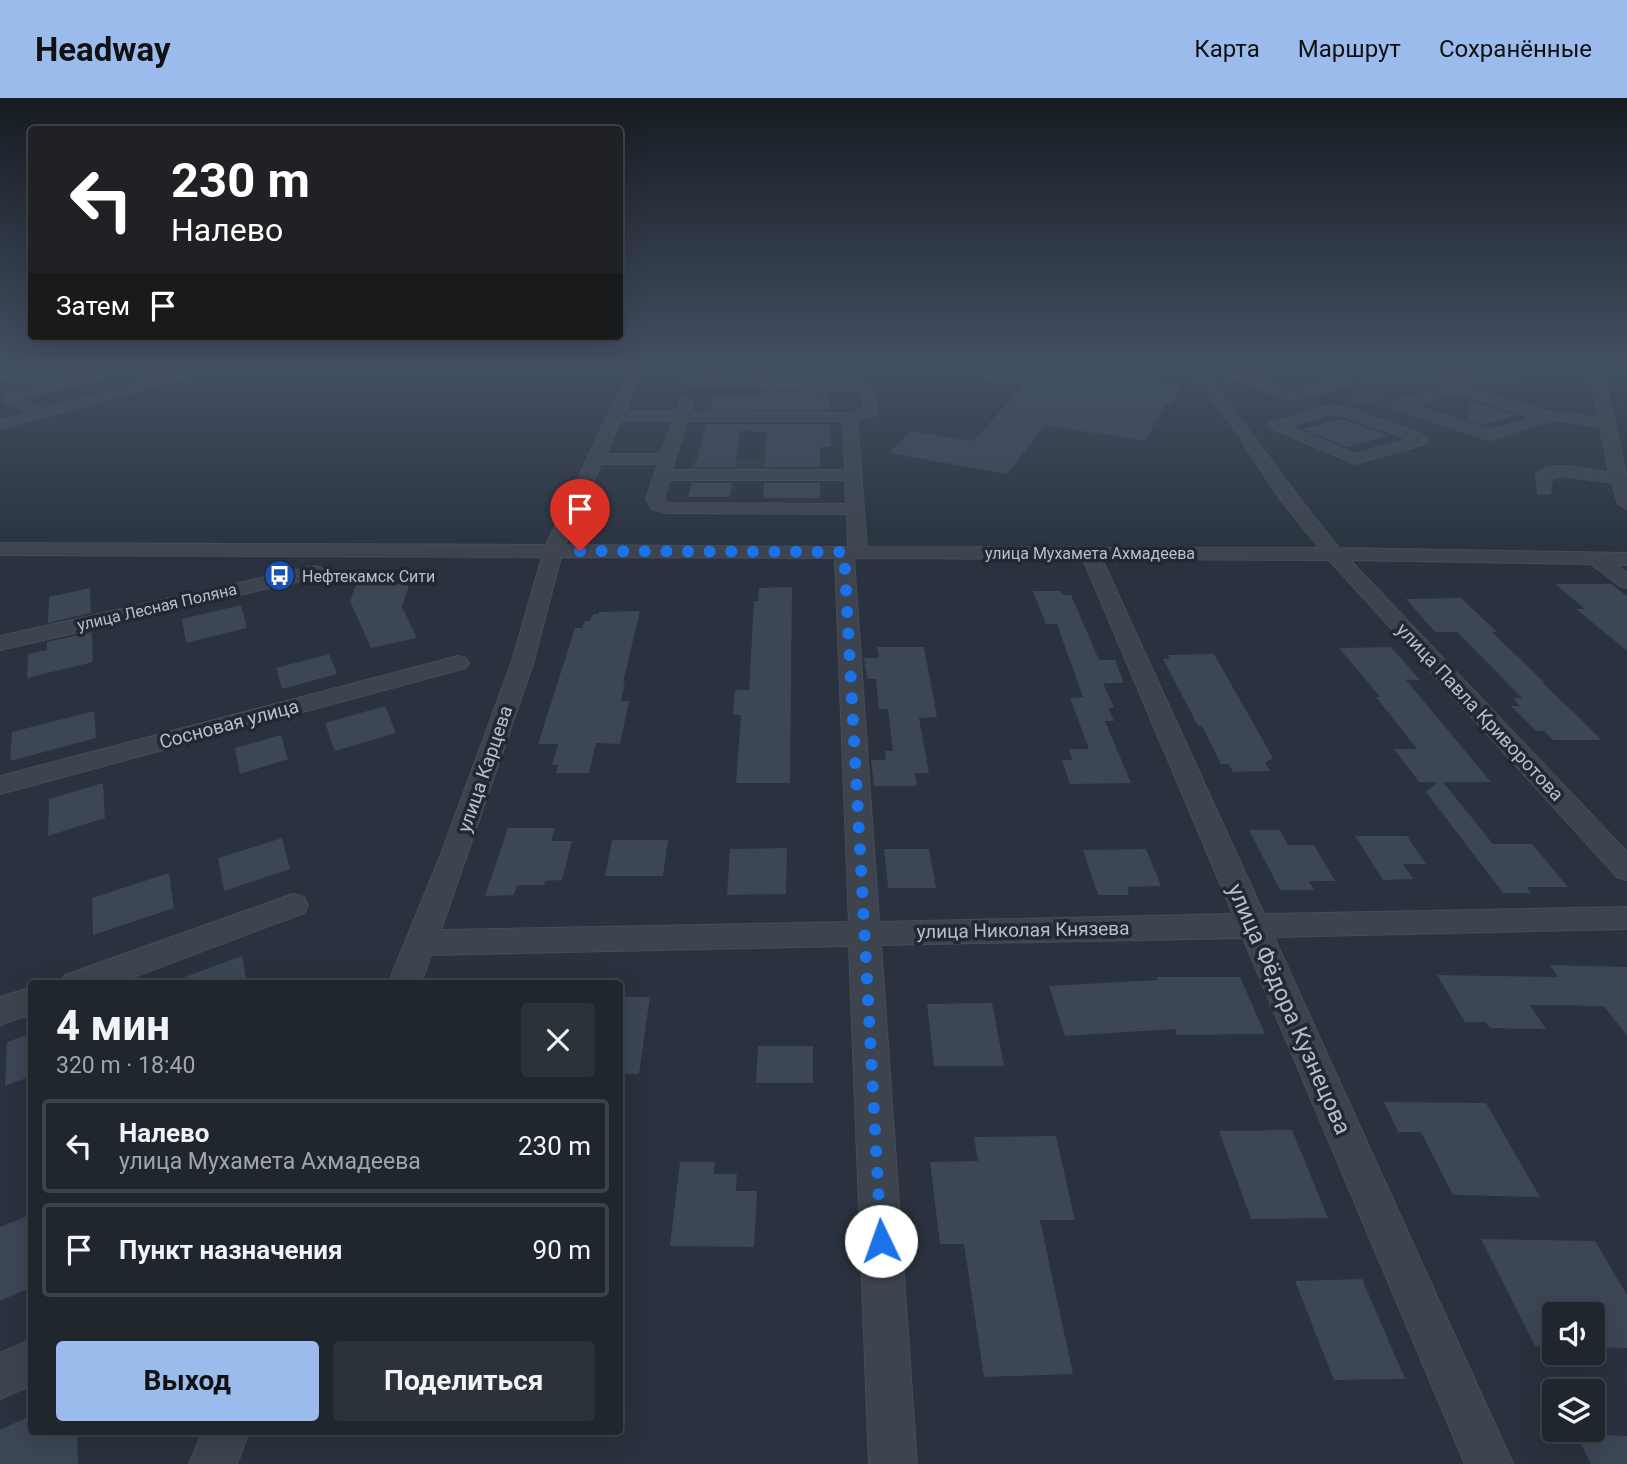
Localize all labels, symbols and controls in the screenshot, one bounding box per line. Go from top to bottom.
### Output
text: Headway [35,30,171,69]
text: Карта [1194,35,1260,63]
text: Маршрут [1298,35,1401,63]
text: Сохранённые [1439,35,1592,63]
text: 230 m [171,152,310,209]
icon: left [56,154,147,245]
text: Налево [171,211,283,249]
icon: arrive [144,287,182,325]
text: Затем [56,291,130,321]
pin [550,479,610,551]
icon: arrive [561,490,599,528]
street label: улица Мухамета Ахмадеева [985,544,1195,563]
bus stop icon: Нефтекамск Сити [262,559,296,593]
place label: Нефтекамск Сити [302,567,435,586]
street label: улица Лесная Поляна [75,579,239,635]
street label: улица Павла Криворотова [1391,618,1569,806]
street label: Сосновая улица [157,694,301,754]
street label: улица Карцева [453,703,517,835]
street label: улица Фёдора Кузнецова [1221,879,1357,1139]
street label: улица Николая Князева [916,917,1130,943]
text: 4 мин [56,1001,170,1050]
button: close [521,1003,595,1077]
text: 320 m · 18:40 [56,1052,195,1079]
text: Налево [119,1118,209,1148]
icon: left [60,1127,98,1165]
text: 230 m [518,1131,591,1161]
text: улица Мухамета Ахмадеева [119,1148,421,1175]
position arrow [844,1204,918,1278]
icon: arrive [60,1231,98,1269]
text: Пункт назначения [119,1235,343,1265]
text: 90 m [533,1235,591,1265]
map controls [1542,1302,1605,1442]
button: sound [1542,1302,1605,1365]
button: Выход [56,1341,319,1421]
button: Поделиться [333,1341,595,1421]
button: layers [1542,1379,1605,1442]

